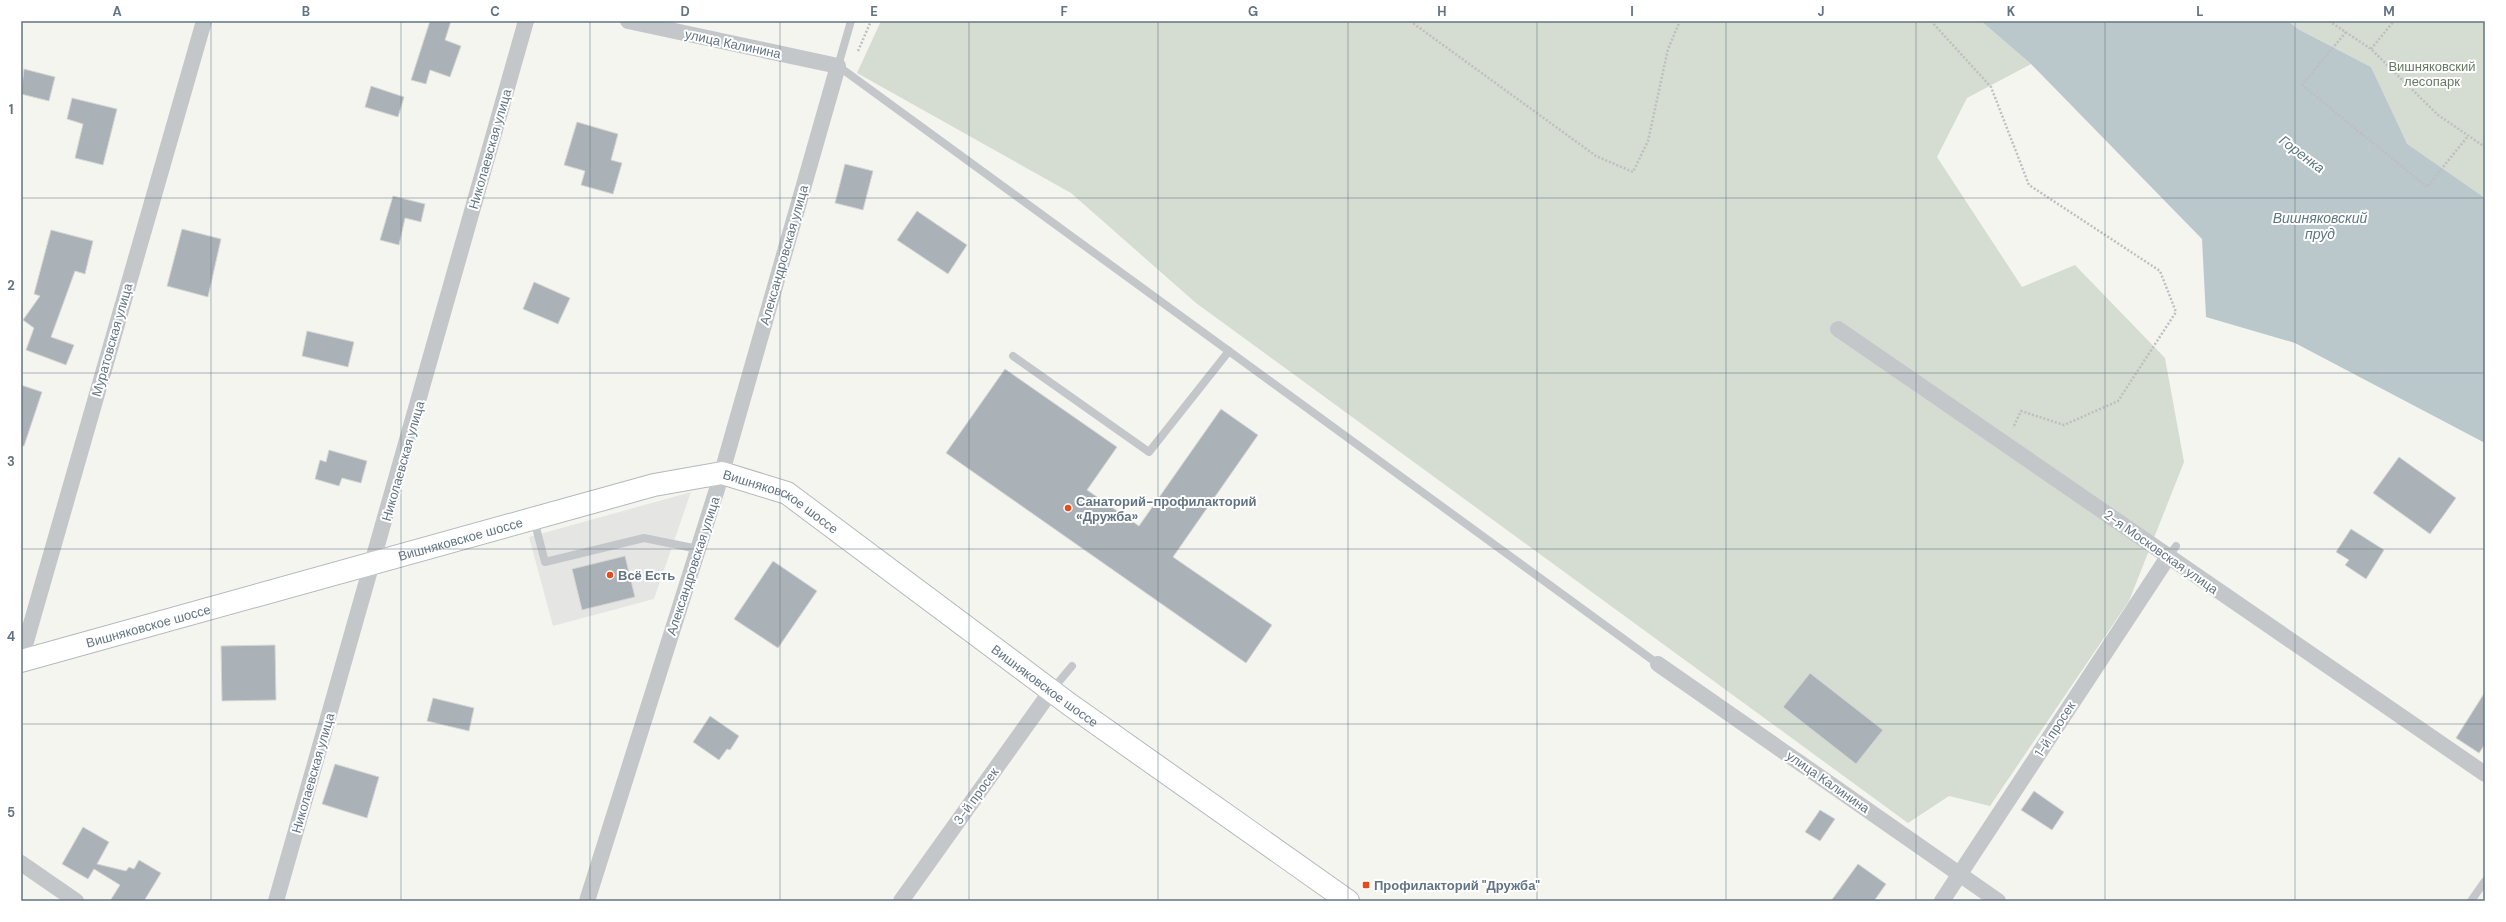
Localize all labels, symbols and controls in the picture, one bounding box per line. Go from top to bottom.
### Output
text: A [112,3,122,20]
text: B [302,3,310,20]
text: C [490,3,500,20]
text: D [680,3,690,20]
text: E [870,3,878,20]
text: F [1060,3,1068,20]
text: G [1248,3,1258,20]
text: H [1437,3,1447,20]
text: I [1630,3,1634,20]
text: J [1817,3,1825,20]
text: K [2007,3,2016,20]
text: L [2196,3,2204,20]
text: M [2383,3,2395,20]
street label: улица Калинина [683,26,783,63]
park label: Вишняковский лесопарк [2388,58,2476,90]
street label: Николаевская улица [465,86,515,211]
text: 1 [9,101,13,118]
water label: Горенка [2276,131,2328,177]
street label: Александровская улица [756,182,812,327]
water label: Вишняковский пруд [2273,209,2367,243]
text: 2 [7,277,15,294]
street label: Муратовская улица [88,281,137,399]
street label: Николаевская улица [378,398,428,523]
text: 3 [7,453,15,470]
street label: Вишняковское шоссе [721,465,842,537]
place label: Санаторий-профилакторий «Дружба» [1076,493,1257,525]
street label: Александровская улица [663,494,724,638]
marker: Санаторий-профилакторий «Дружба» [1063,503,1073,513]
street label: 2-я Московская улица [2101,506,2222,598]
street label: Вишняковское шоссе [396,513,525,564]
place label: Всё Есть [618,567,675,584]
marker: Всё Есть [605,570,615,580]
street label: Вишняковское шоссе [84,600,212,651]
text: 4 [7,628,15,645]
street label: Вишняковское шоссе [988,641,1102,731]
street label: 1-й просек [2031,698,2079,760]
street label: Николаевская улица [288,710,338,835]
street label: улица Калинина [1783,747,1874,817]
street label: 3-й просек [950,764,1003,828]
text: 5 [7,804,15,821]
place label: Профилакторий "Дружба" [1374,877,1540,894]
marker: Профилакторий "Дружба" [1361,880,1371,890]

